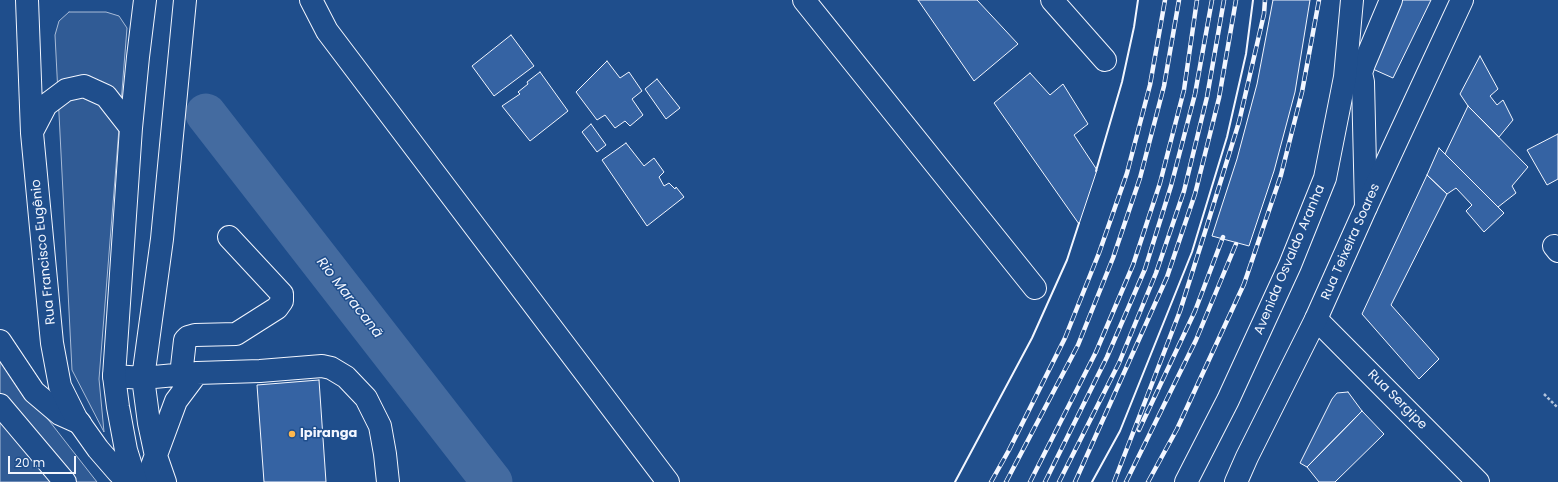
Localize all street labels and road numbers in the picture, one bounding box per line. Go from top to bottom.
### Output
street label: Rua Francisco Eugênio [29,178,59,326]
street label: Rua Teixeira Soares [1318,181,1384,303]
street label: Avenida Osvaldo Aranha [1251,183,1329,337]
street label: Rua Sergipe [1364,367,1430,433]

